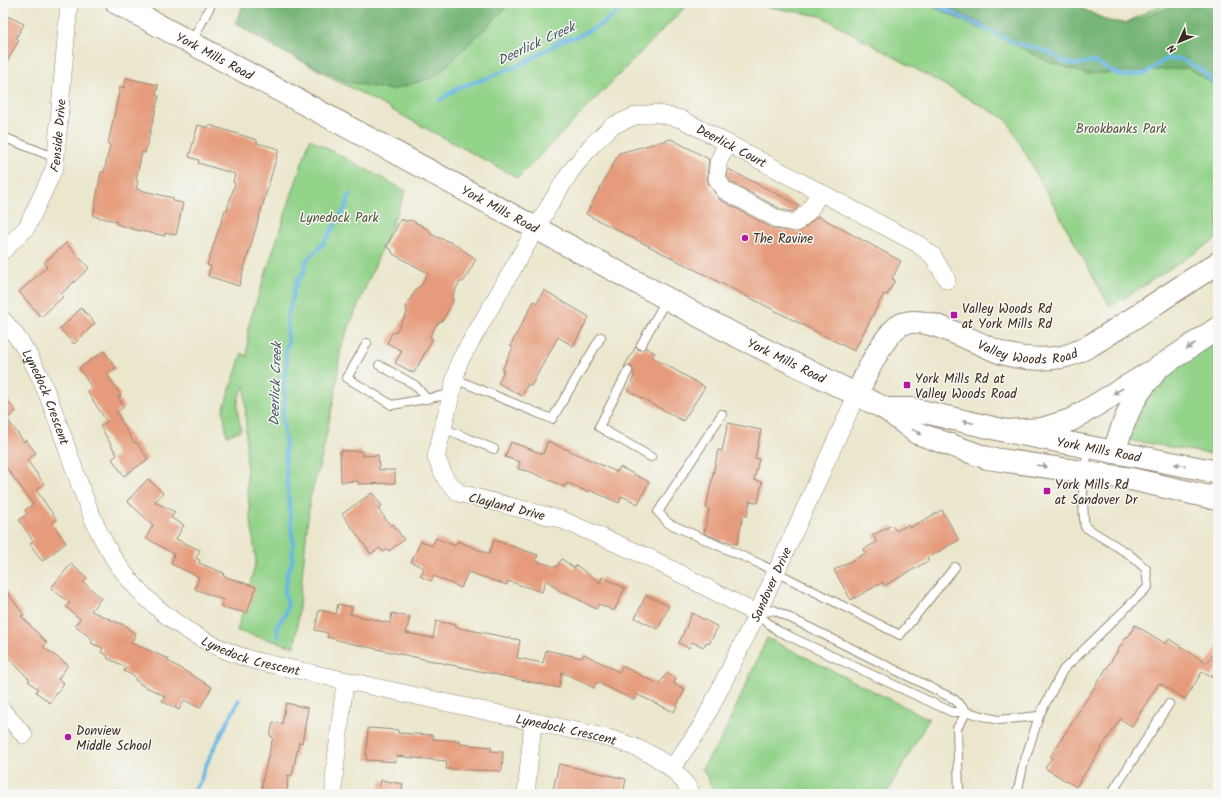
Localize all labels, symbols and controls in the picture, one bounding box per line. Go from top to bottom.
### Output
water label: Deerlick Creek [494,15,581,72]
north arrow [1159,22,1199,62]
street label: York Mills Road [171,27,257,87]
text: N [1164,39,1181,57]
street label: Fenside Drive [45,98,73,176]
park label: Brookbanks Park [1076,119,1167,140]
street label: Deerlick Court [692,120,771,175]
street label: York Mills Road [457,181,543,240]
park label: Lynedock Park [299,208,379,229]
place label: The Ravine [753,229,813,250]
marker: The Ravine [740,233,750,243]
place label: Valley Woods Rd at York Mills Rd [962,299,1052,335]
marker: Valley Woods Rd at York Mills Rd [949,310,959,320]
street label: York Mills Road [743,333,829,390]
street label: Valley Woods Road [974,335,1082,371]
water label: Deerlick Creek [264,339,289,426]
one-way arrow [1186,342,1196,350]
street label: Lynedock Crescent [15,345,75,449]
place label: York Mills Rd at Valley Woods Road [915,369,1017,405]
marker: York Mills Rd at Valley Woods Road [902,380,912,390]
one-way arrow [1112,387,1124,394]
one-way arrow [961,419,974,425]
one-way arrow [911,429,923,436]
street label: York Mills Road [1054,432,1143,469]
one-way arrow [1174,461,1186,467]
one-way arrow [1036,463,1048,469]
place label: York Mills Rd at Sandover Dr [1055,475,1138,511]
marker: York Mills Rd at Sandover Dr [1042,486,1052,496]
street label: Clayland Drive [466,488,547,527]
street label: Sandover Drive [746,544,798,626]
street label: Lynedock Crescent [197,631,303,683]
street label: Lynedock Crescent [514,709,620,752]
place label: Donview Middle School [76,721,151,757]
marker: Donview Middle School [63,732,73,742]

